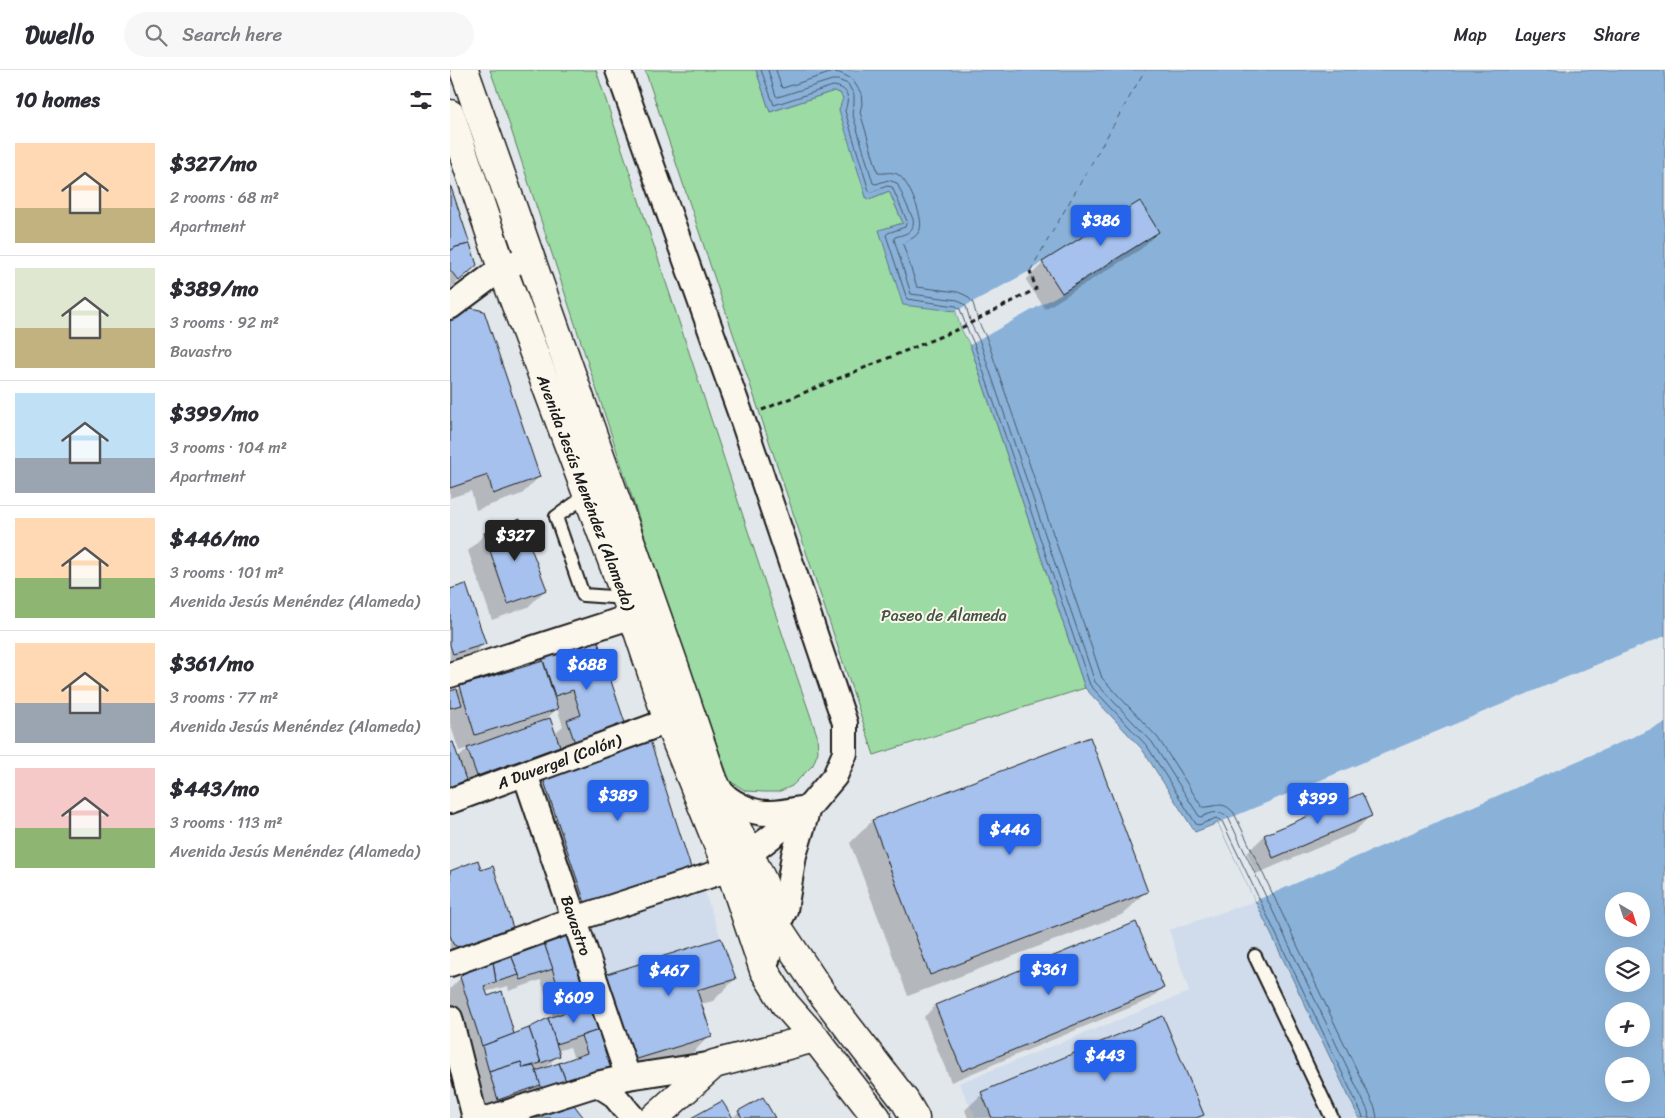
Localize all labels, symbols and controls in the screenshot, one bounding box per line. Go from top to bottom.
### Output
search box [124,12,474,57]
text: Dwello [25,14,94,56]
text: Search here [182,18,282,51]
text: Map [1454,19,1487,51]
text: Layers [1515,19,1566,51]
text: Share [1594,19,1640,51]
icon: search [142,21,170,49]
text: 10 homes [15,81,100,119]
icon: filters [407,86,435,114]
text: $327/mo [170,145,257,183]
icon: home [55,163,115,223]
text: 2 rooms · 68 m² [170,183,279,212]
pin: $386 [1071,204,1131,247]
text: $386 [1082,206,1120,235]
text: Apartment [170,212,246,241]
text: $389/mo [170,270,258,308]
icon: home [55,288,115,348]
text: 3 rooms · 92 m² [170,308,279,337]
text: Bavastro [170,337,232,366]
street label: Avenida Jesús Menéndez (Alameda) [528,369,644,615]
text: $399/mo [170,395,259,433]
icon: home [55,413,115,473]
text: 3 rooms · 104 m² [170,433,287,462]
text: Apartment [170,462,246,491]
text: $446/mo [170,520,260,558]
pin: $327 [485,520,545,562]
text: $327 [496,521,534,550]
icon: home [55,538,115,598]
text: 3 rooms · 101 m² [170,558,284,587]
text: Avenida Jesús Menéndez (Alameda) [170,587,420,616]
park label: Paseo de Alameda [881,601,1007,630]
text: $361/mo [170,645,254,683]
pin: $688 [557,648,617,691]
text: $688 [567,650,607,679]
icon: home [55,663,115,723]
text: 3 rooms · 77 m² [170,683,278,712]
text: Avenida Jesús Menéndez (Alameda) [170,712,420,741]
street label: A Duvergel (Colón) [492,724,626,797]
text: $443/mo [170,770,259,808]
pin: $389 [588,780,648,822]
text: $389 [598,781,638,810]
pin: $399 [1288,782,1348,825]
text: $399 [1298,784,1338,813]
icon: home [55,788,115,848]
text: 3 rooms · 113 m² [170,808,282,837]
pin: $446 [980,814,1040,856]
text: $446 [990,815,1030,844]
text: Avenida Jesús Menéndez (Alameda) [170,837,420,866]
street label: Bavastro [553,891,600,960]
north arrow [1605,892,1650,938]
map controls [1605,892,1650,1102]
button: layers [1605,947,1650,992]
pin: $467 [639,954,699,997]
pin: $361 [1019,954,1079,996]
text: $361 [1031,955,1067,984]
text: $467 [650,956,689,985]
pin: $609 [544,982,604,1024]
text: $609 [554,983,594,1012]
button: + [1605,1002,1650,1047]
pin: $443 [1075,1040,1135,1082]
text: $443 [1085,1041,1125,1070]
button: − [1605,1057,1650,1102]

